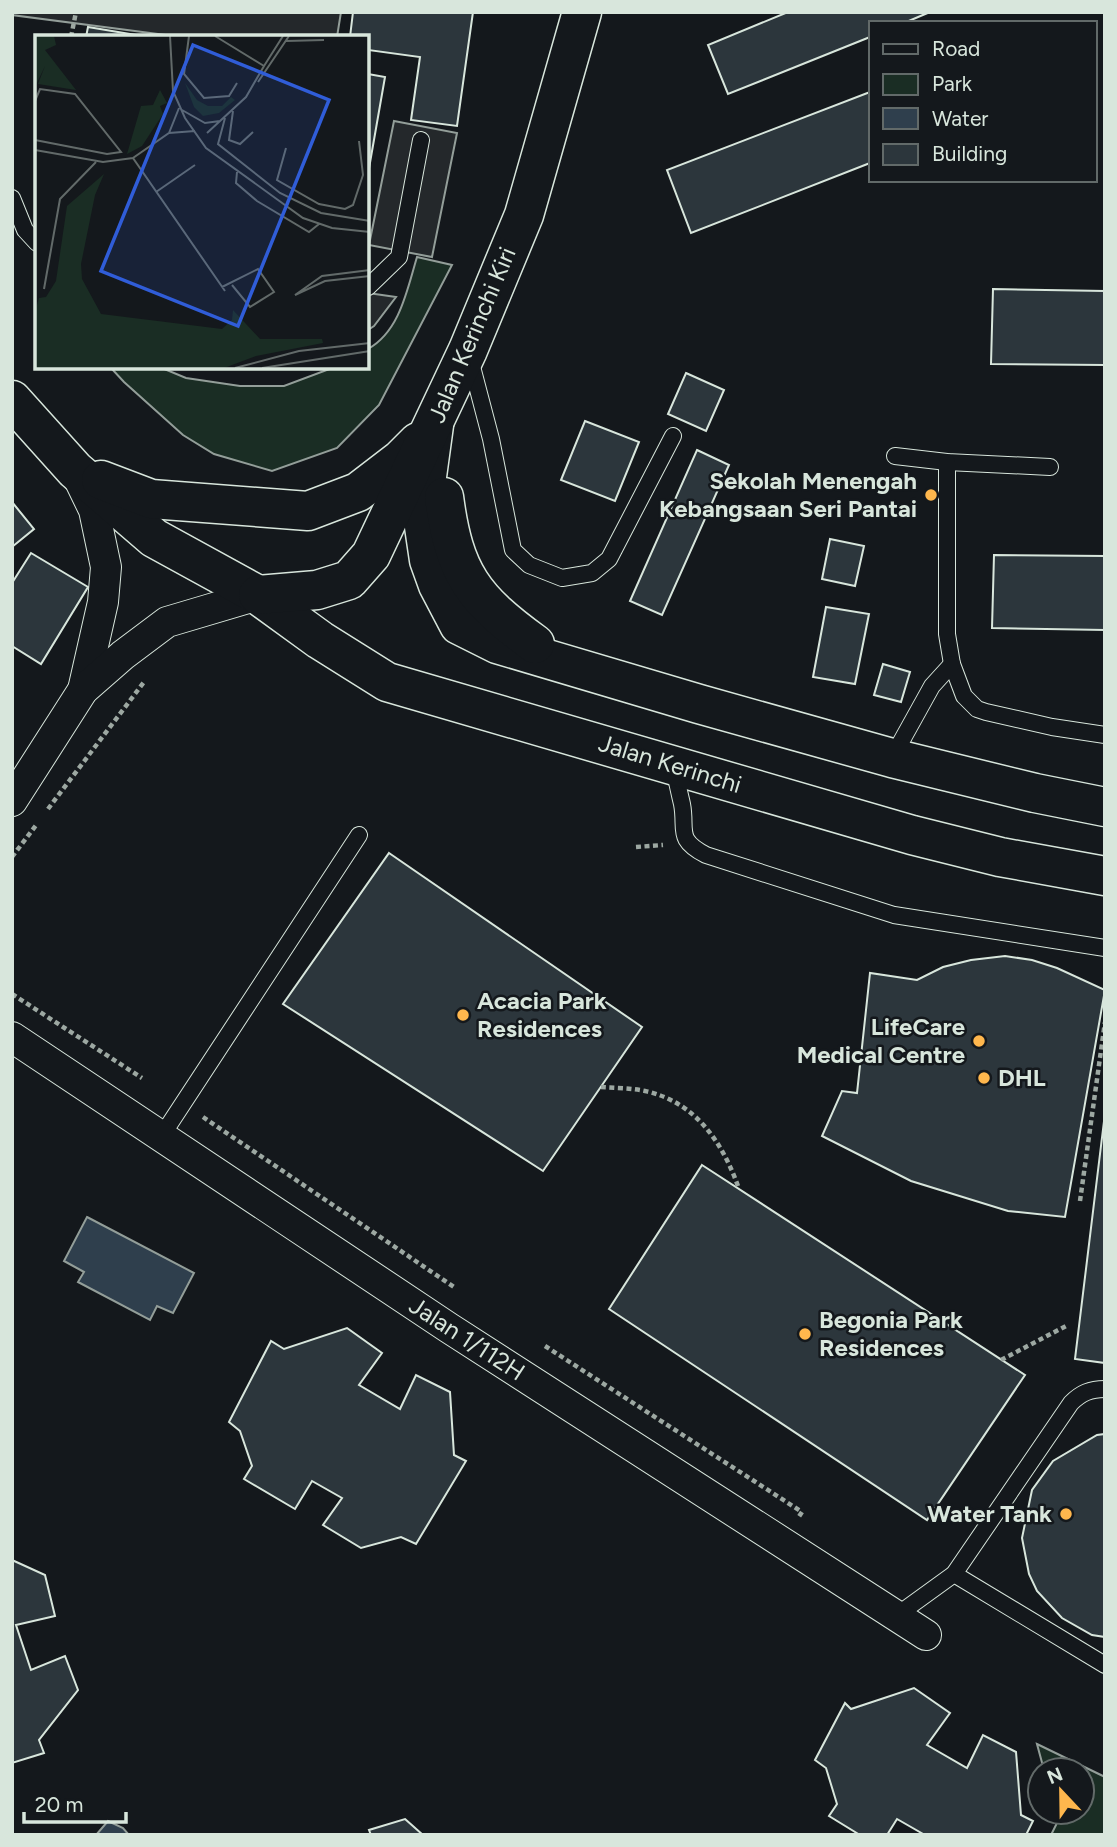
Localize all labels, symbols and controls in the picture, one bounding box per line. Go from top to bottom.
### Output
legend [869,21,1096,182]
inset map [35,35,369,369]
text: Road [932,36,980,61]
text: Park [932,71,973,96]
text: Water [932,106,988,131]
text: Building [932,141,1007,166]
street label: Jalan Kerinchi Kiri [421,243,522,427]
place label: Sekolah Menengah Kebangsaan Seri Pantai [659,466,917,523]
marker: Sekolah Menengah Kebangsaan Seri Pantai [923,487,939,503]
street label: Jalan Kerinchi [595,728,745,799]
place label: Acacia Park Residences [477,986,607,1043]
marker: Acacia Park Residences [455,1007,471,1023]
place label: LifeCare Medical Centre [797,1012,965,1069]
marker: LifeCare Medical Centre [971,1033,987,1049]
place label: DHL [998,1063,1046,1092]
marker: DHL [976,1070,992,1086]
street label: Jalan 1/112H [404,1290,531,1387]
place label: Begonia Park Residences [819,1305,963,1362]
marker: Begonia Park Residences [797,1326,813,1342]
place label: Water Tank [927,1499,1052,1528]
marker: Water Tank [1058,1506,1074,1522]
north arrow [1026,1756,1096,1826]
text: N [1044,1762,1066,1789]
scale bar [24,1780,126,1824]
text: 20 m [35,1792,83,1817]

